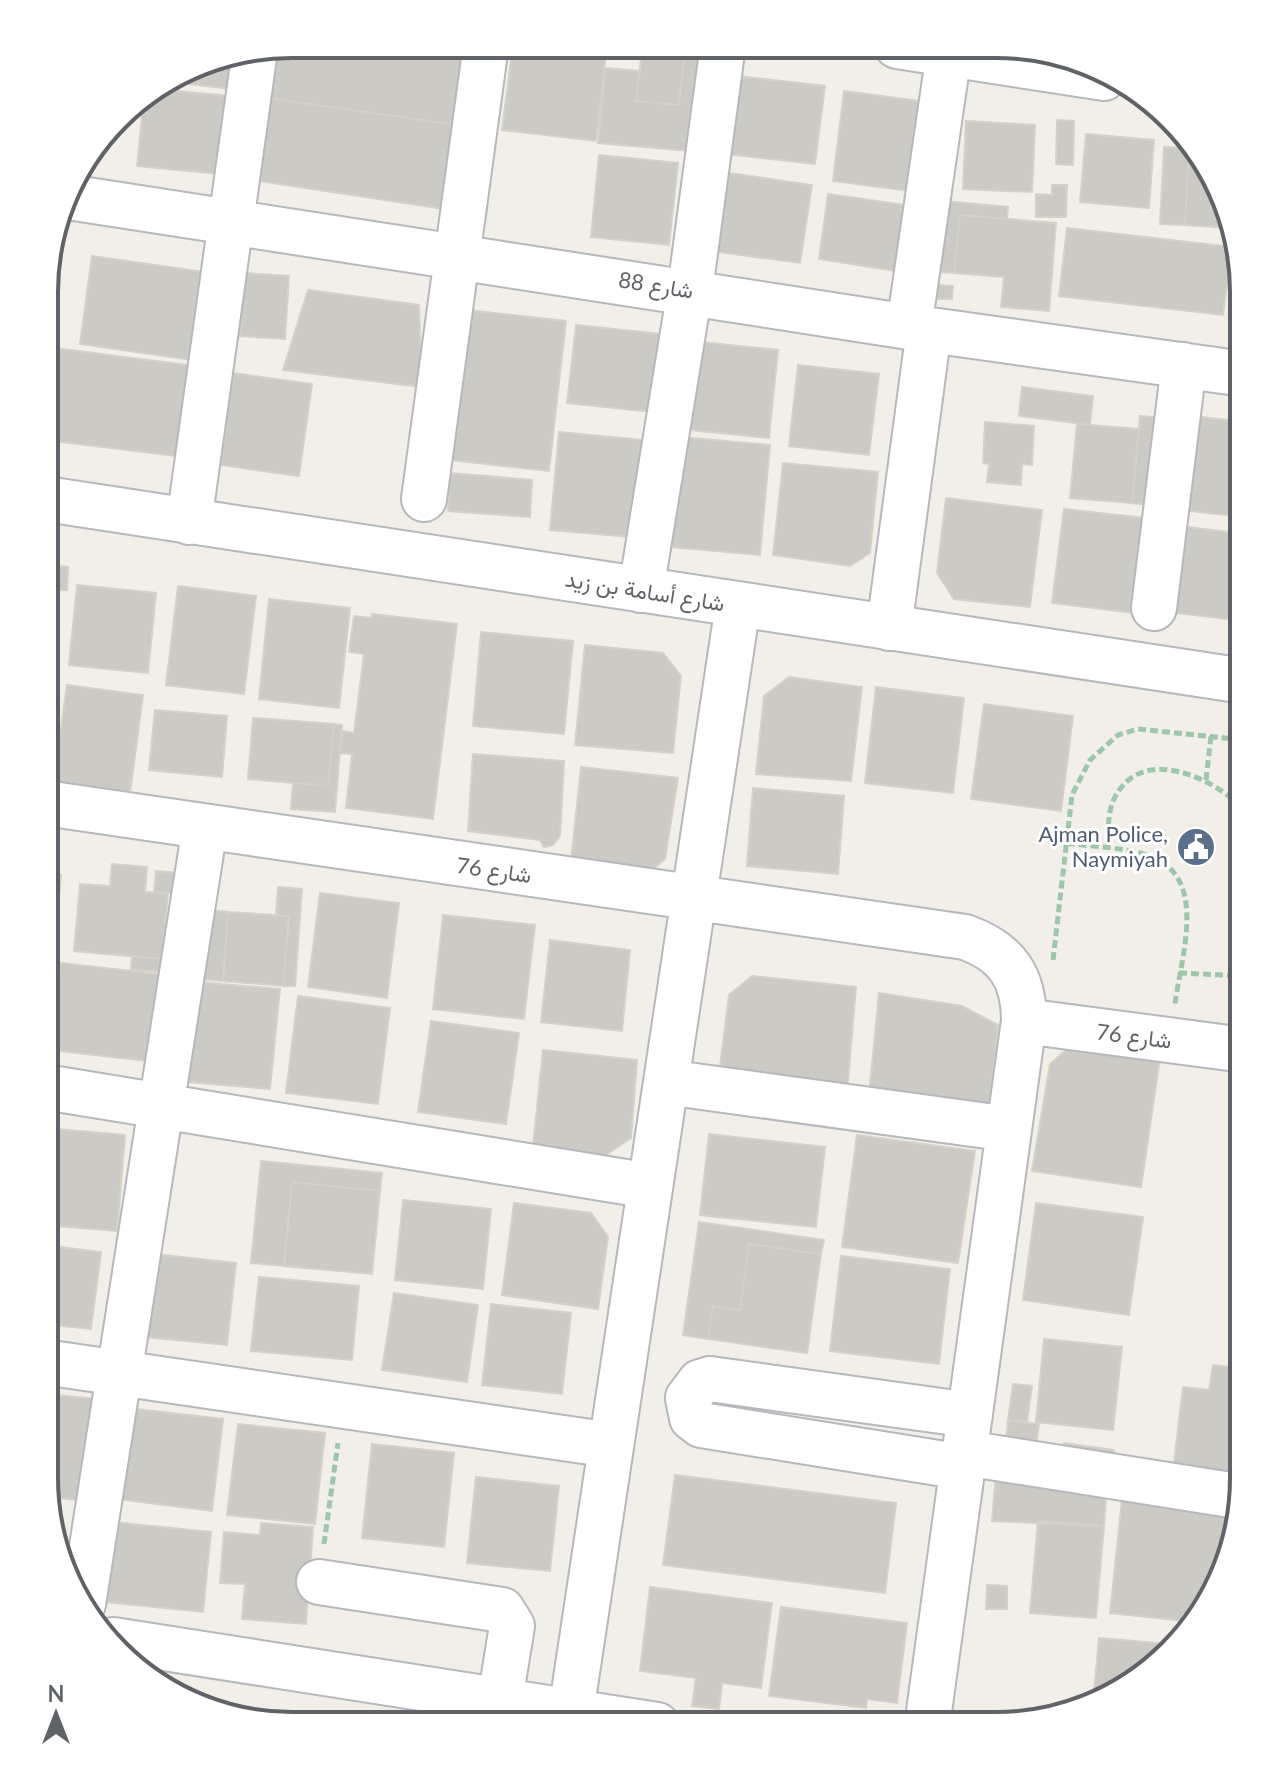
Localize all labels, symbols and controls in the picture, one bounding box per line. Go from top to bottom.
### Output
street label: شارع 88 [616,265,695,306]
street label: شارع أسامة بن زيد [563,565,727,618]
place label: Ajman Police, Naymiyah [1038,820,1168,872]
public building icon: Ajman Police, Naymiyah [1175,826,1217,868]
street label: شارع 76 [455,851,533,890]
street label: شارع 76 [1095,1018,1173,1055]
north arrow [16,1674,96,1754]
text: N [48,1680,64,1707]

